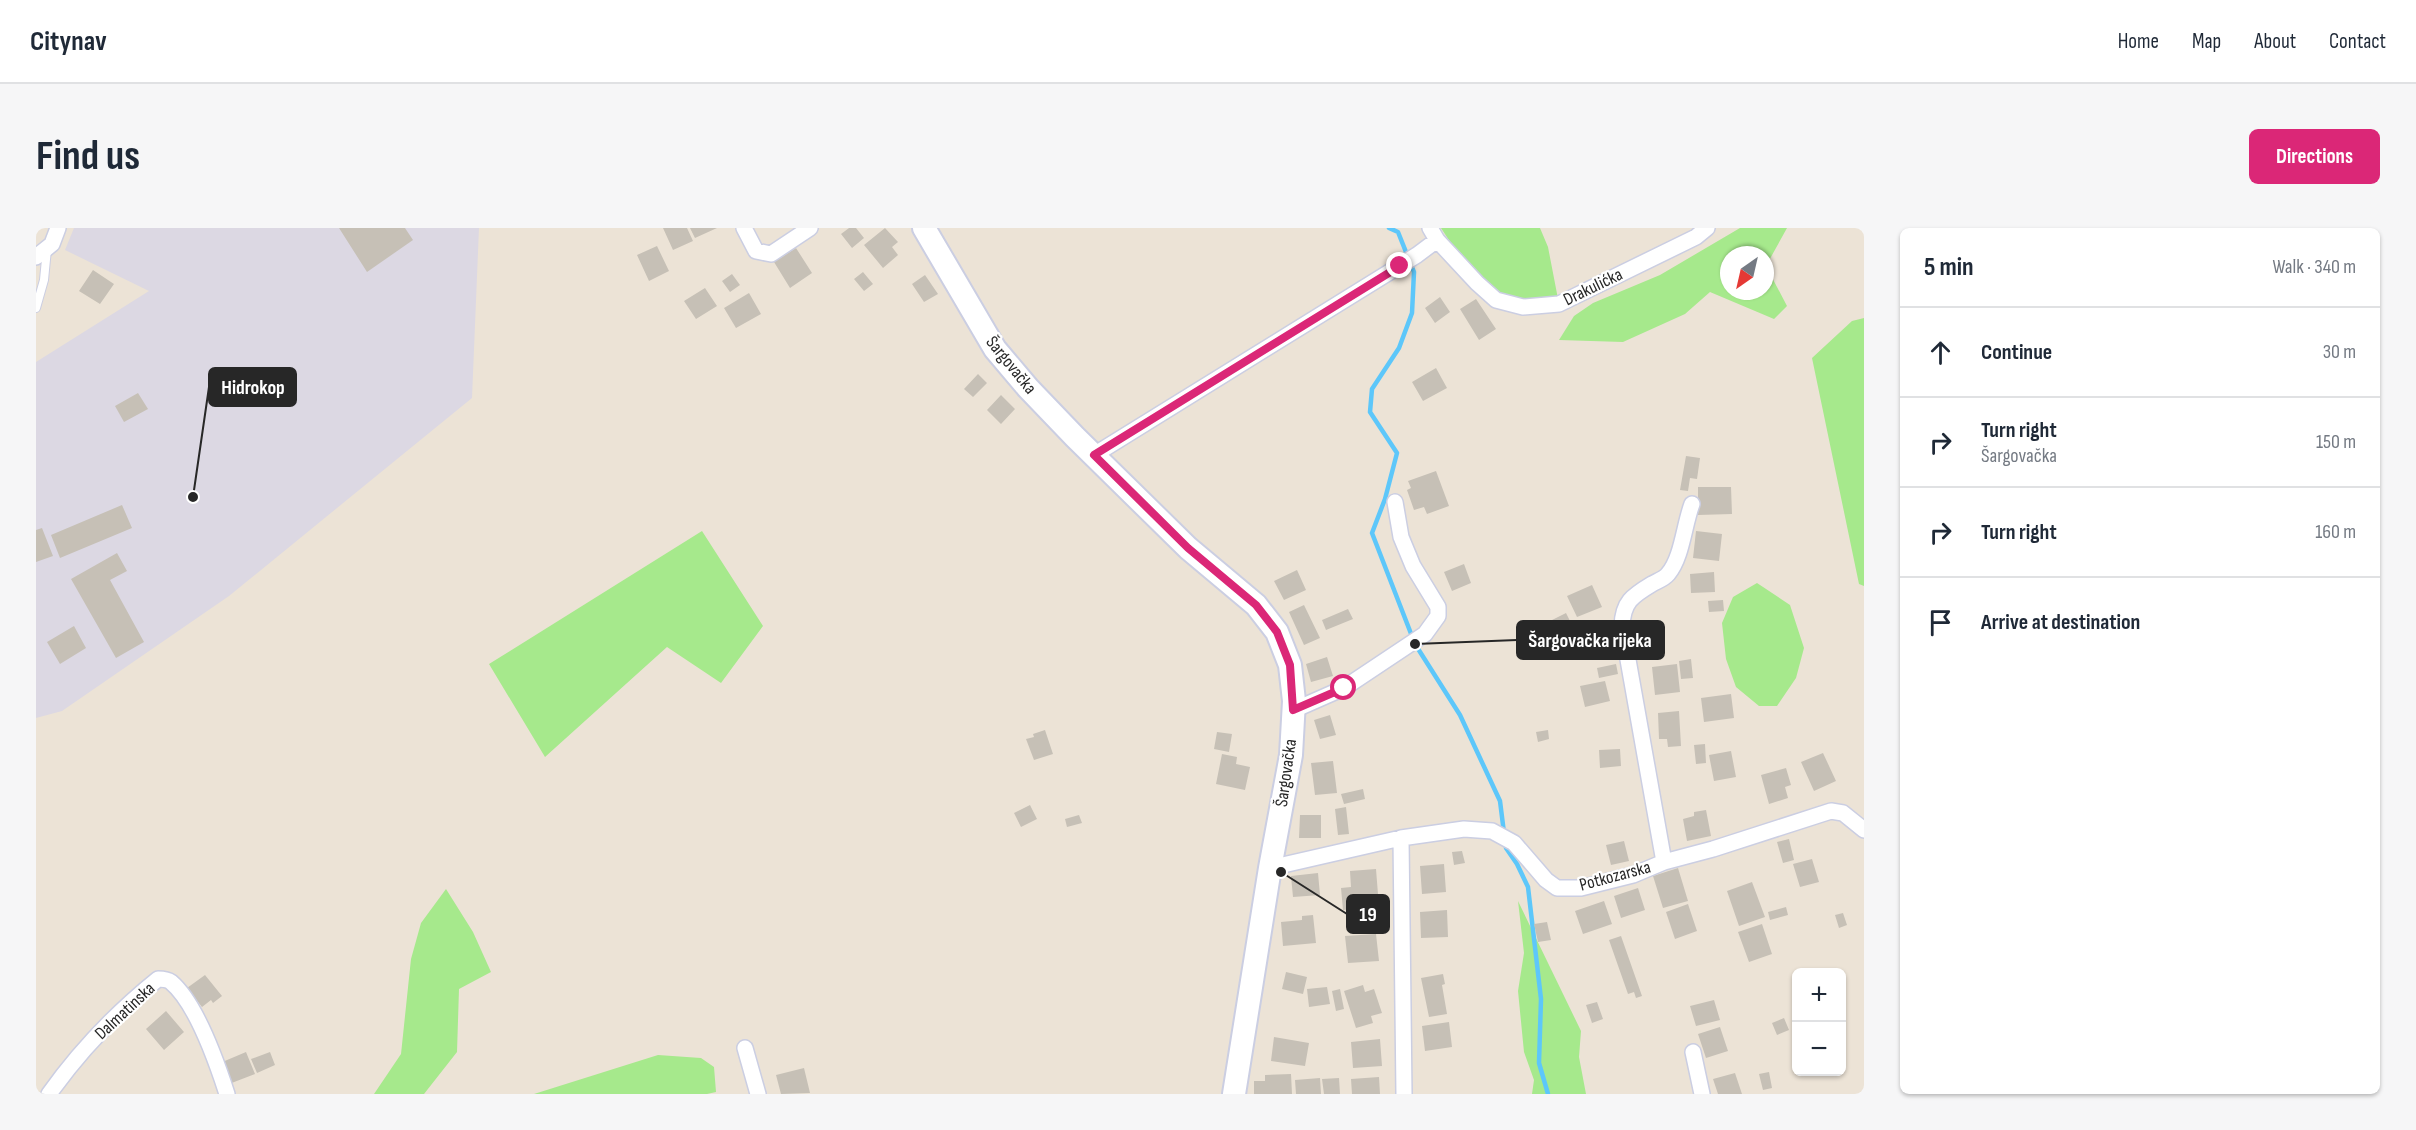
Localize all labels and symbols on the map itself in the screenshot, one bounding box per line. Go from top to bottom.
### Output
north arrow [1720,246,1774,300]
route end [1386,252,1412,278]
street label: Drakulićka [1560,264,1626,310]
street label: Šargovačka [981,332,1041,398]
callout: Hidrokop [209,368,296,406]
text: Hidrokop [221,376,285,400]
callout: Šargovačka rijeka [1517,621,1664,659]
text: Šargovačka rijeka [1528,629,1652,653]
route start [1330,674,1356,700]
street label: Šargovačka [1271,738,1301,808]
street label: Potkozarska [1577,856,1653,896]
callout: 19 [1347,895,1389,933]
text: 19 [1359,903,1377,927]
street label: Dalmatinska [91,978,159,1044]

